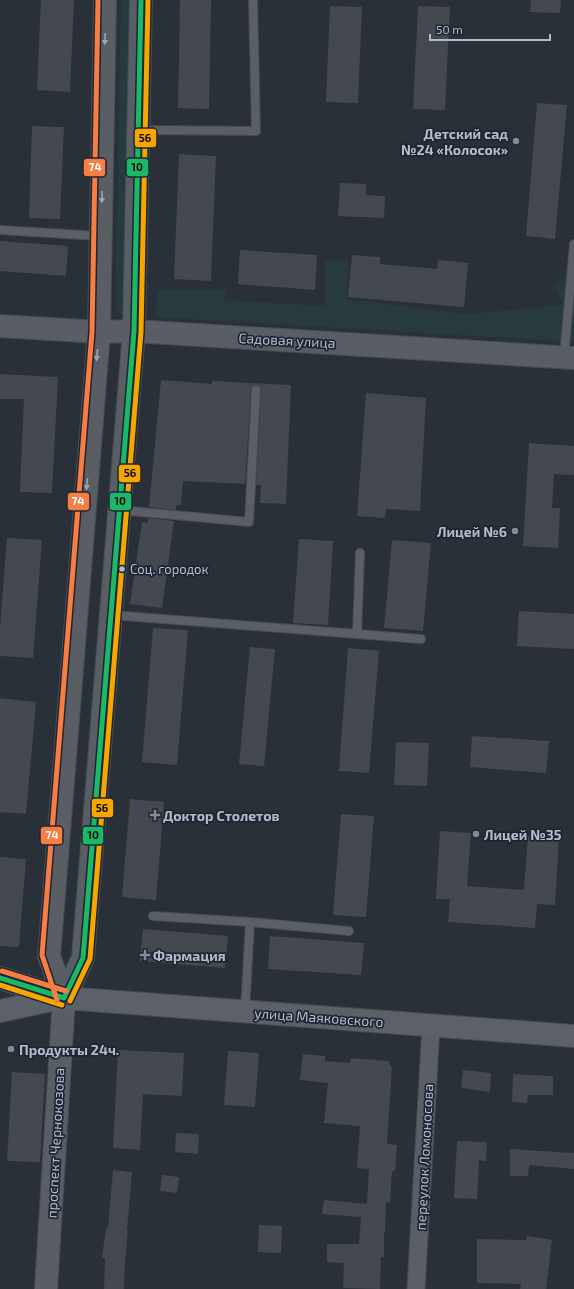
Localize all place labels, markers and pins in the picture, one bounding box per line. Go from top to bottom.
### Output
place label: Детский сад №24 «Колосок» [401,125,508,158]
marker: Детский сад №24 «Колосок» [511,136,521,146]
place label: Лицей №6 [437,523,507,540]
marker: Лицей №6 [510,526,520,536]
place label: Соц. городок [130,561,208,577]
marker: Соц. городок [117,564,127,574]
place label: Доктор Столетов [163,807,279,824]
marker: Доктор Столетов [150,810,160,820]
place label: Лицей №35 [484,826,562,843]
marker: Лицей №35 [471,829,481,839]
place label: Фармация [153,947,226,964]
marker: Фармация [140,950,150,960]
place label: Продукты 24ч. [19,1041,119,1058]
marker: Продукты 24ч. [6,1044,16,1054]

